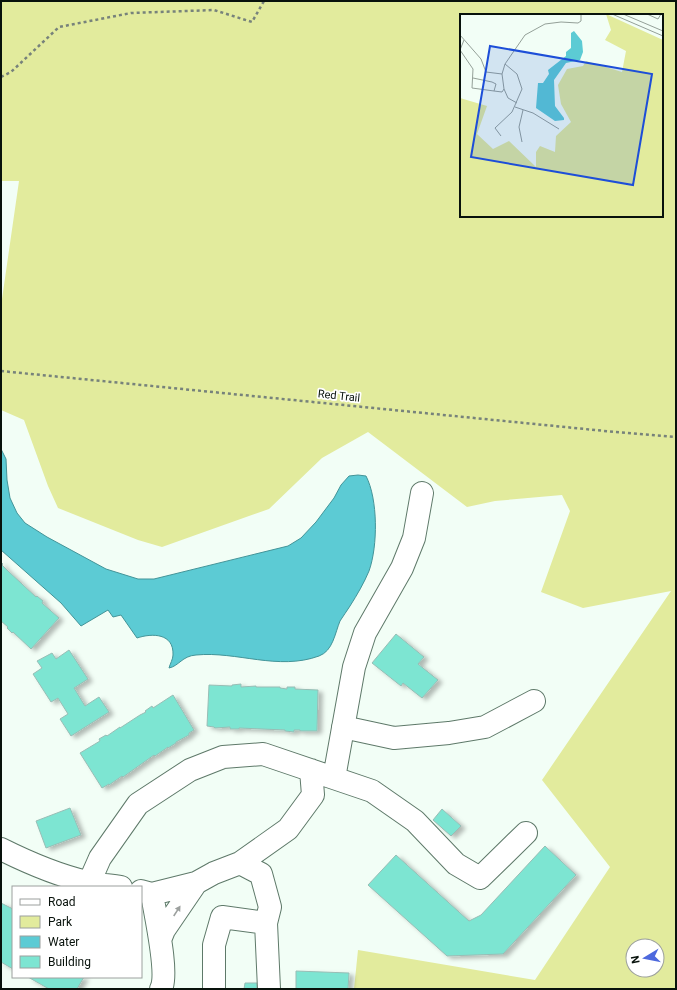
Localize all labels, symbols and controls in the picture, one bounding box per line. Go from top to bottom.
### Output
inset map [460,14,663,217]
street label: Red Trail [317,387,361,405]
legend [12,886,142,978]
text: Road [48,895,76,909]
one-way arrow [173,906,181,916]
text: Park [48,915,73,929]
text: Water [48,935,79,949]
north arrow [625,938,665,978]
text: N [629,954,643,965]
text: Building [48,955,91,969]

